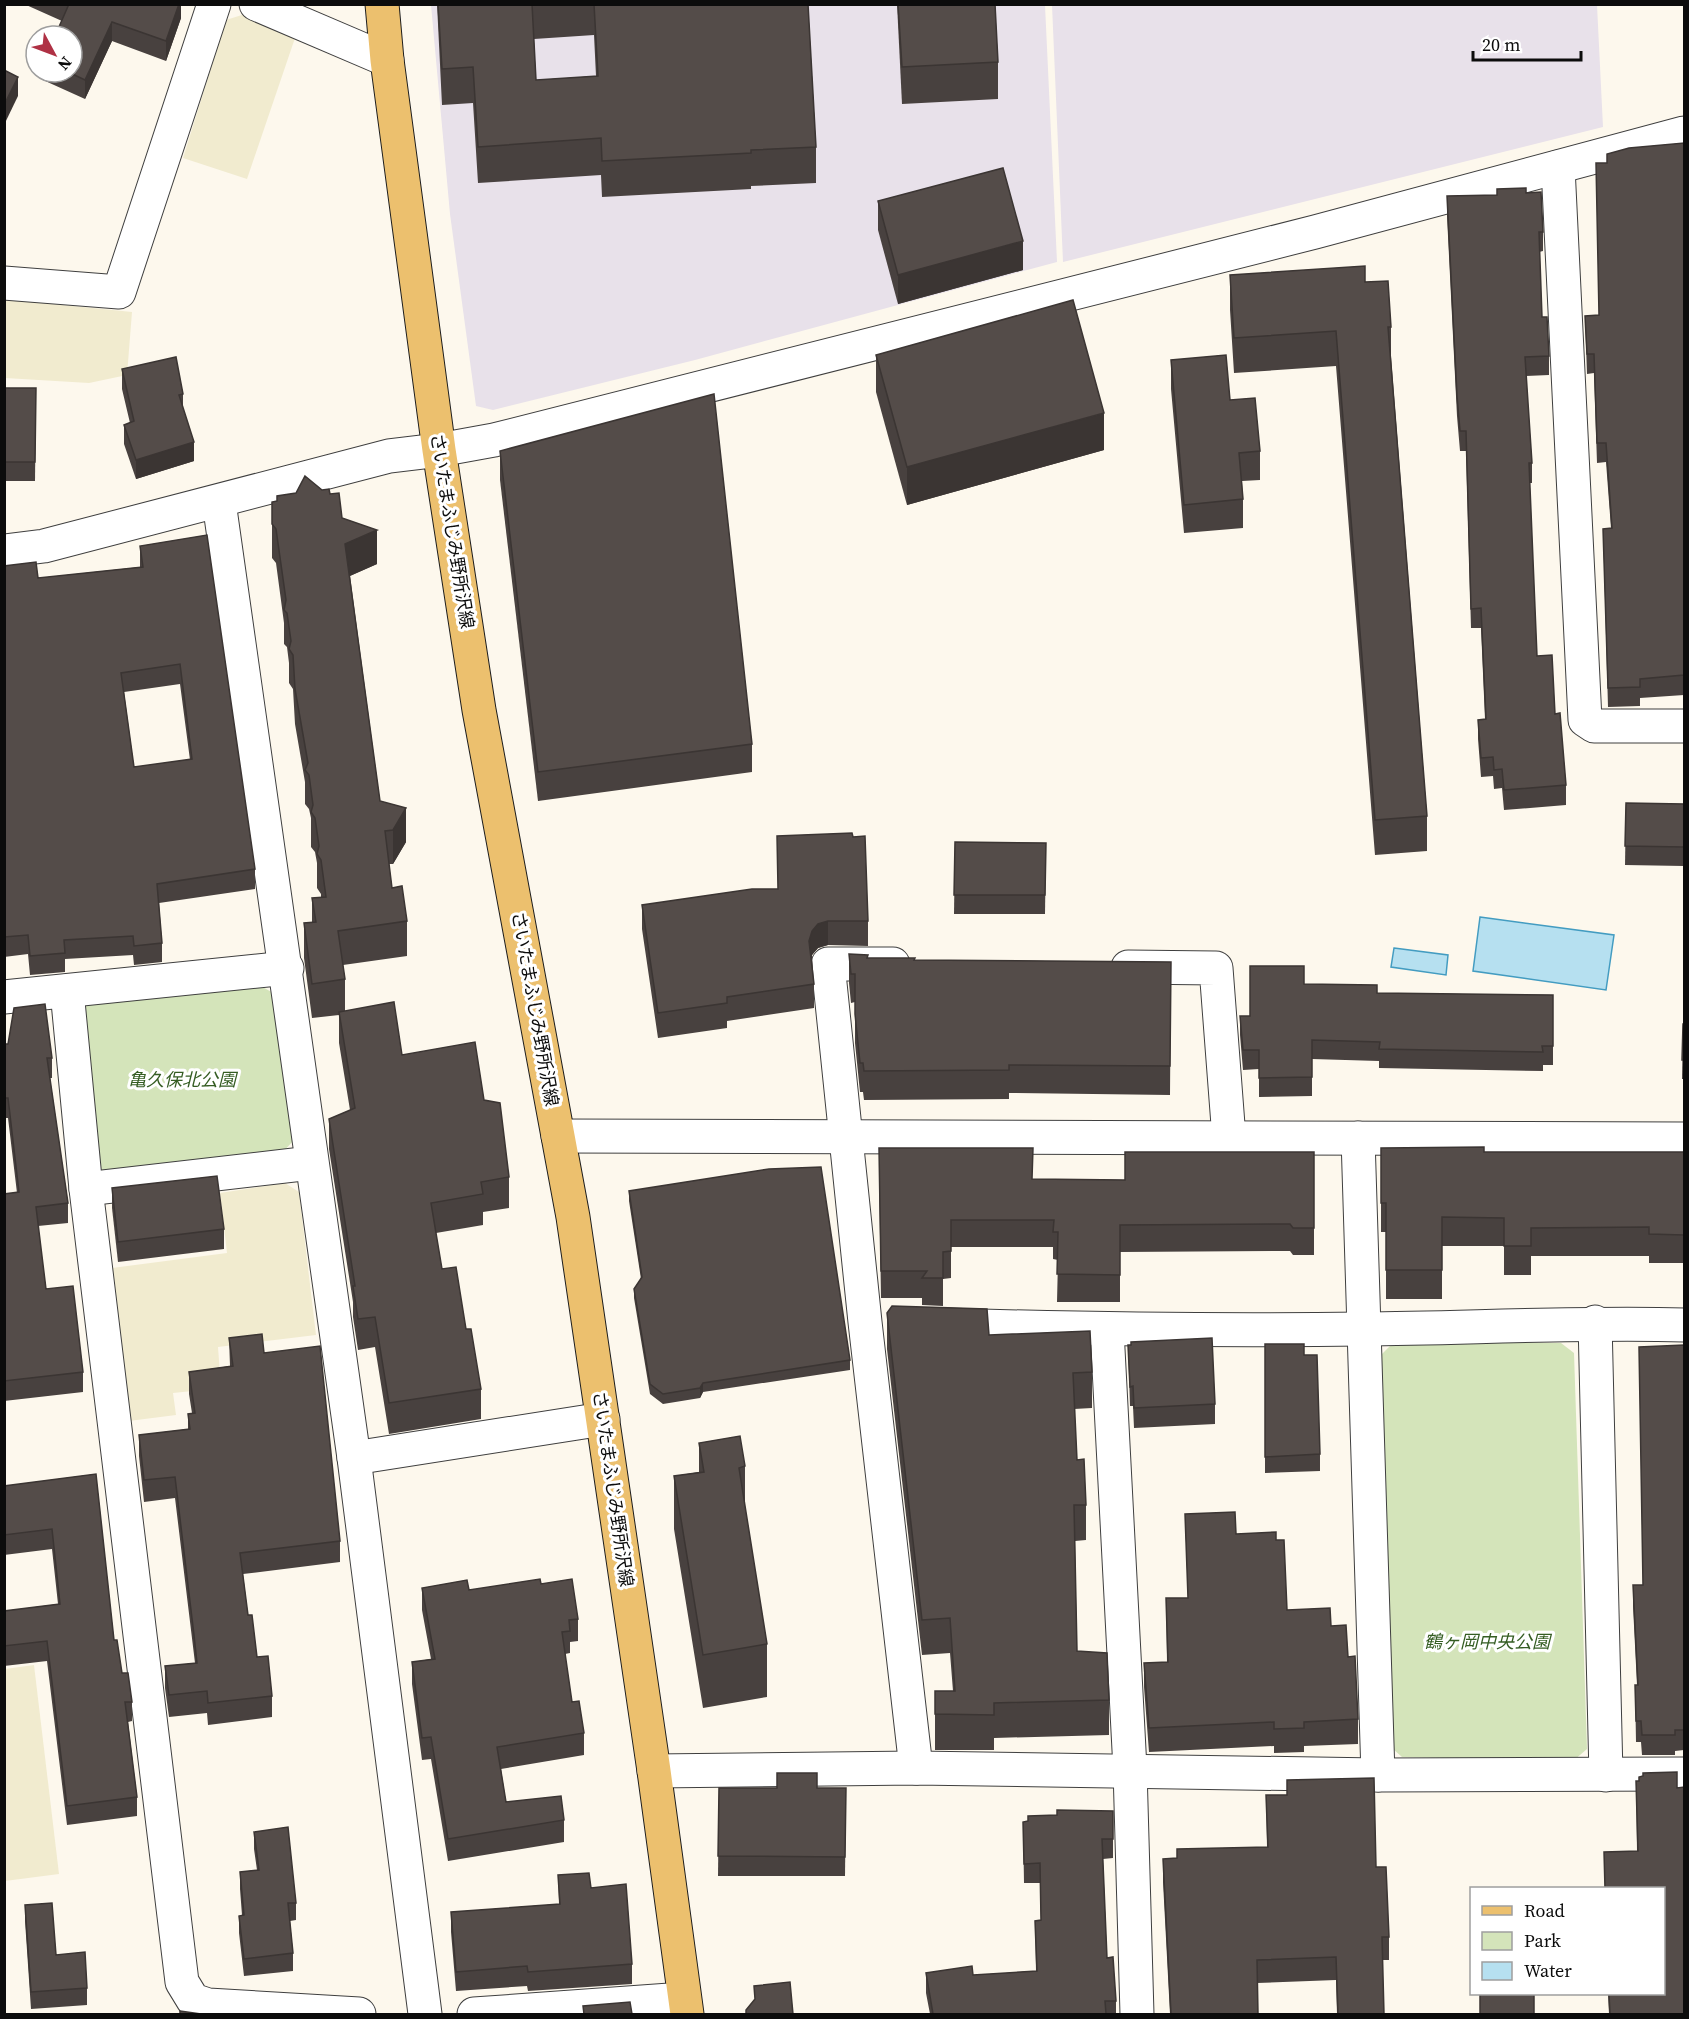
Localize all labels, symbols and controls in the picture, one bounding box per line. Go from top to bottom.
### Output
north arrow [24,24,84,84]
scale bar [1473,24,1581,62]
text: 20 m [1482,32,1520,57]
text: N [53,52,77,76]
street label: さいたまふじみ野所沢線 [425,431,480,630]
street label: さいたまふじみ野所沢線 [506,910,565,1108]
park label: 亀久保北公園 [128,1067,239,1092]
street label: さいたまふじみ野所沢線 [587,1389,640,1588]
park label: 鶴ヶ岡中央公園 [1424,1629,1553,1654]
legend [1470,1887,1665,1995]
text: Road [1524,1898,1565,1923]
text: Park [1524,1928,1561,1953]
text: Water [1524,1958,1572,1983]

